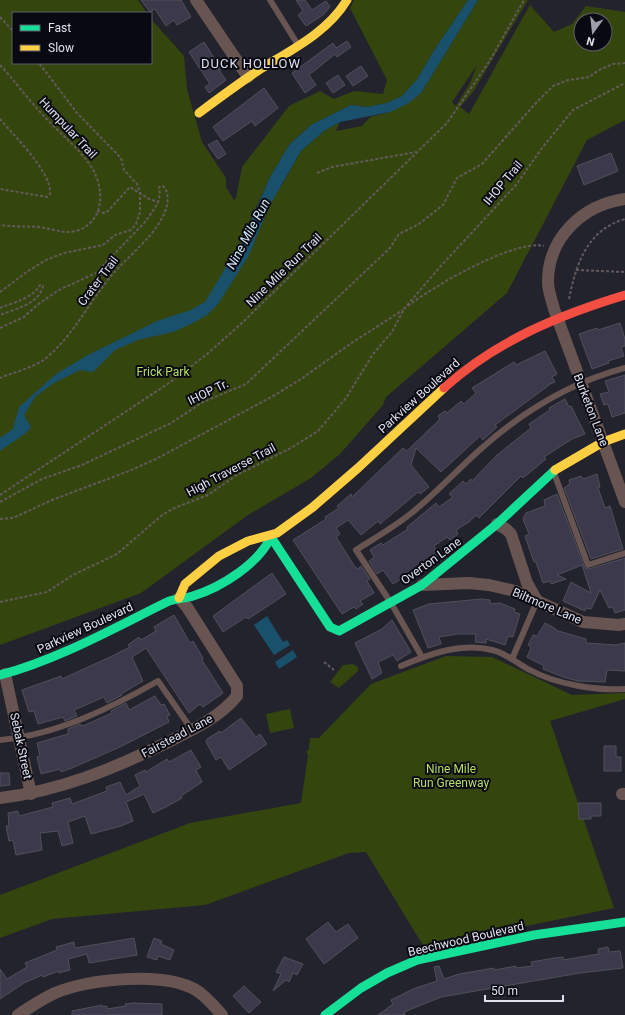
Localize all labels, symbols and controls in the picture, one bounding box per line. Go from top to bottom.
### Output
legend [12,12,152,64]
north arrow [573,12,613,52]
text: Fast [48,21,71,35]
text: N [585,34,596,48]
text: Slow [48,41,74,55]
district label: DUCK HOLLOW [201,56,301,71]
street label: Humpular Trail [36,95,100,161]
street label: IHOP Trail [481,158,525,208]
water label: Nine Mile Run [223,196,273,272]
street label: Nine Mile Run Trail [243,230,325,310]
street label: Crater Trail [75,254,121,308]
street label: Parkview Boulevard [376,356,462,436]
park label: Frick Park [137,365,190,379]
street label: Burketon Lane [571,372,611,448]
street label: IHOP Tr. [185,376,231,408]
street label: High Traverse Trail [184,441,278,499]
street label: Overton Lane [398,534,464,588]
street label: Biltmore Lane [510,585,584,627]
street label: Parkview Boulevard [35,600,135,656]
street label: Fairstead Lane [139,711,215,761]
street label: Sebak Street [7,712,35,781]
park label: Nine Mile Run Greenway [413,762,489,790]
street label: Beechwood Boulevard [407,919,525,959]
scale bar [485,977,563,1003]
text: 50 m [491,984,518,998]

